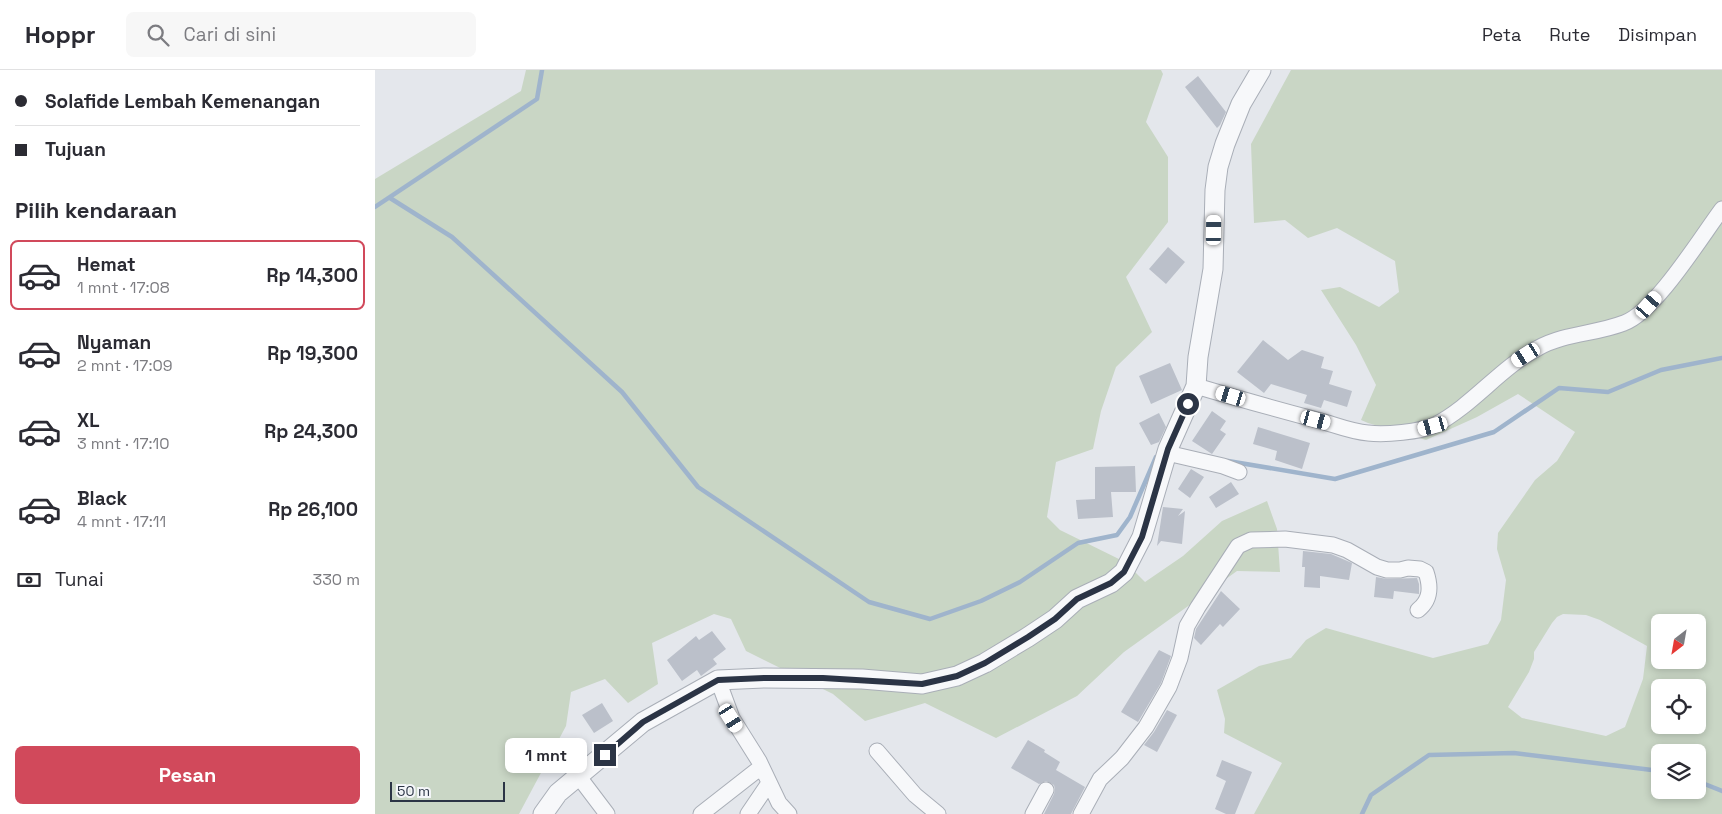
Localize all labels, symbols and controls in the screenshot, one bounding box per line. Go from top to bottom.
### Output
search box [126,12,476,57]
text: Hoppr [25,19,96,50]
icon: search [144,21,172,49]
text: Cari di sini [184,22,276,47]
text: Peta [1482,23,1521,46]
text: Rute [1549,23,1590,46]
text: Disimpan [1618,23,1697,46]
text: Solafide Lembah Kemenangan [45,89,320,114]
text: Tujuan [45,137,106,162]
text: Pilih kendaraan [15,196,177,224]
car [1206,215,1221,245]
text: Hemat [77,252,136,277]
icon: car [17,253,62,298]
text: Rp 14,300 [267,263,358,288]
text: 1 mnt · 17:08 [77,277,170,298]
car [1633,289,1664,321]
text: Nyaman [77,330,151,355]
icon: car [17,331,62,376]
text: Rp 19,300 [267,341,358,366]
car [1509,341,1542,369]
text: 2 mnt · 17:09 [77,355,173,376]
car [1214,384,1247,408]
route start [1177,393,1199,415]
text: XL [77,408,100,433]
icon: car [17,409,62,454]
car [1299,409,1332,431]
car [1416,415,1449,437]
text: Rp 24,300 [264,419,358,444]
text: 3 mnt · 17:10 [77,433,169,454]
text: Black [77,486,127,511]
icon: car [17,487,62,532]
text: Rp 26,100 [268,497,358,522]
text: 4 mnt · 17:11 [77,511,166,532]
icon: cash [15,566,43,594]
text: Tunai [55,567,104,592]
text: 330 m [313,569,360,590]
north arrow [1651,614,1706,669]
map controls [1651,614,1706,799]
button: locate [1651,679,1706,734]
car [716,701,745,735]
callout: 1 mnt [505,738,587,772]
route end [594,744,616,766]
button: layers [1651,744,1706,799]
text: 1 mnt [525,745,567,766]
button: Pesan [15,746,360,804]
scale bar [390,779,505,802]
text: 50 m [397,782,430,800]

